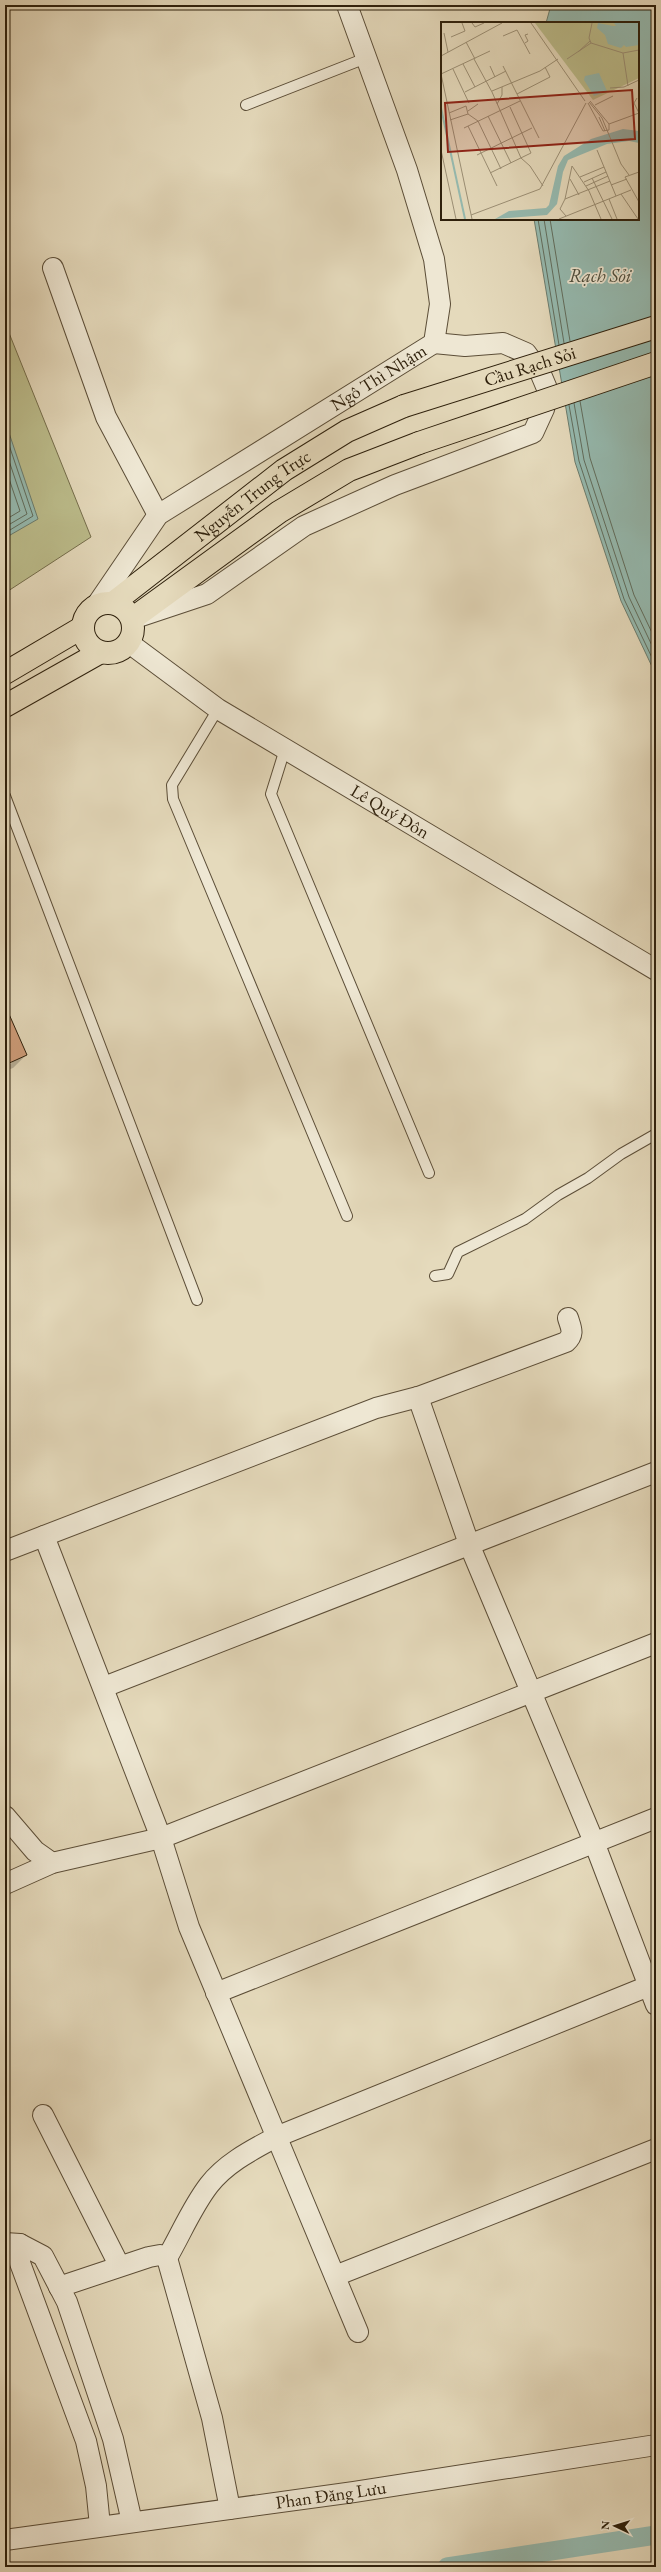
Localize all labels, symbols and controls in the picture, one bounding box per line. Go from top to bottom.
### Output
inset map [441,22,639,220]
water label: Rạch Sỏi [569,263,633,288]
street label: Ngô Thì Nhậm [326,339,431,416]
street label: Cầu Rạch Sỏi [481,341,579,391]
street label: Nguyễn Trung Trực [189,444,315,547]
street label: Lê Quý Đôn [347,779,434,844]
street label: Phan Đăng Lưu [274,2475,388,2514]
north arrow [595,2506,635,2546]
text: N [598,2520,612,2530]

